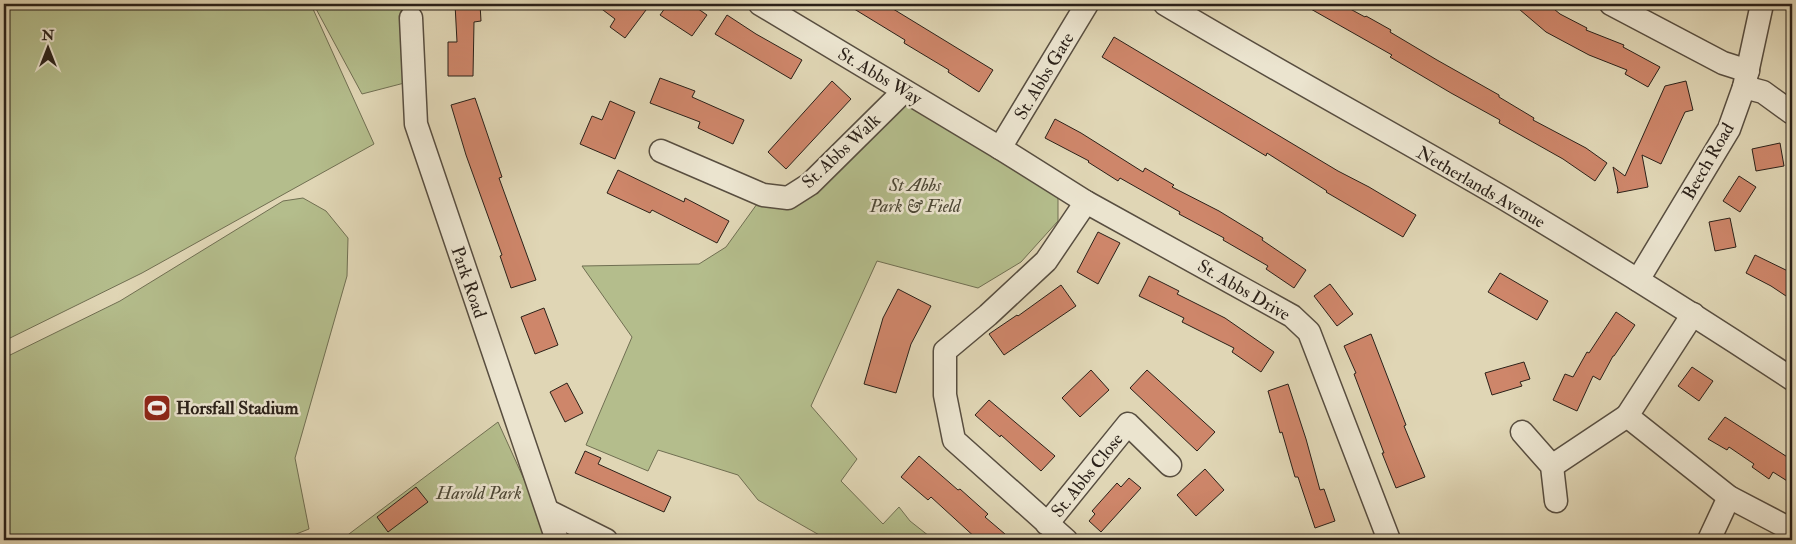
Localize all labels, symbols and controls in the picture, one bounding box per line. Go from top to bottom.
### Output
north arrow [22,22,72,72]
text: N [41,27,55,44]
street label: St. Abbs Gate [1009,28,1080,124]
street label: St. Abbs Way [833,42,927,111]
street label: St. Abbs Walk [797,109,886,194]
street label: Beech Road [1677,119,1740,204]
street label: Netherlands Avenue [1412,141,1550,234]
park label: St Abbs Park & Field [868,174,962,218]
street label: Park Road [446,243,492,321]
street label: St. Abbs Drive [1193,255,1295,326]
sports icon: Horsfall Stadium [142,393,172,423]
place label: Horsfall Stadium [176,397,299,420]
street label: St. Abbs Close [1046,428,1129,522]
park label: Harold Park [435,482,522,505]

